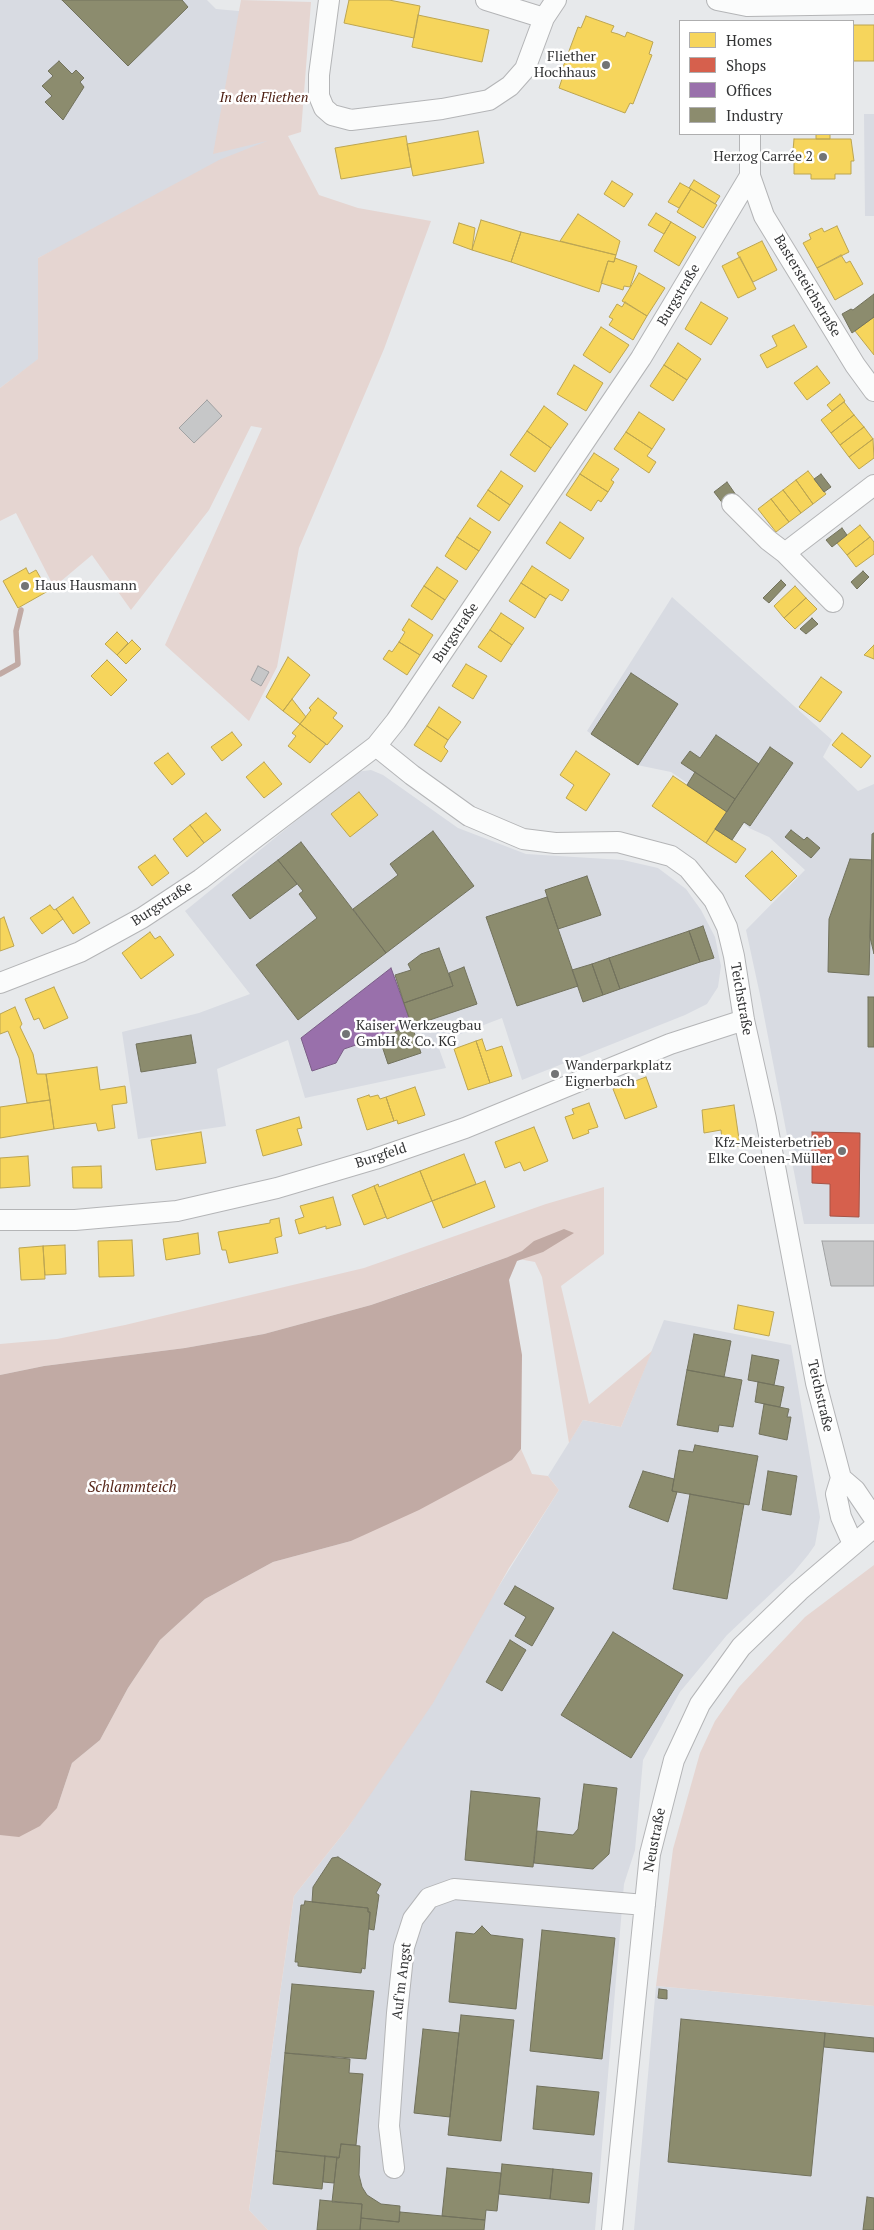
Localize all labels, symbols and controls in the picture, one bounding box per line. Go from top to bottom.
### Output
legend [679,20,854,135]
text: Homes [726,30,772,50]
place label: Fliether Hochhaus [534,49,596,82]
text: Shops [726,55,766,75]
marker: Fliether Hochhaus [600,59,612,71]
text: Offices [726,80,772,100]
park label: In den Fliethen [220,90,308,106]
text: Industry [726,105,783,125]
place label: Herzog Carrée 2 [713,149,813,165]
marker: Herzog Carrée 2 [817,151,829,163]
street label: Bastersteichstraße [770,232,844,340]
street label: Burgstraße [654,261,704,329]
place label: Haus Hausmann [35,578,137,594]
marker: Haus Hausmann [19,580,31,592]
street label: Burgstraße [430,600,482,666]
street label: Burgstraße [128,878,196,930]
street label: Teichstraße [726,961,756,1037]
place label: Kaiser Werkzeugbau GmbH & Co. KG [356,1018,482,1050]
marker: Kaiser Werkzeugbau GmbH & Co. KG [340,1028,352,1040]
place label: Wanderparkplatz Eignerbach [565,1058,672,1090]
marker: Wanderparkplatz Eignerbach [549,1068,561,1080]
place label: Kfz-Meisterbetrieb Elke Coenen-Müller [708,1135,832,1168]
street label: Burgfeld [353,1140,409,1172]
marker: Kfz-Meisterbetrieb Elke Coenen-Müller [836,1145,848,1157]
street label: Teichstraße [804,1358,836,1434]
water label: Schlammteich [87,1479,177,1497]
street label: Neustraße [641,1806,669,1874]
street label: Auf'm Angst [389,1941,415,2021]

